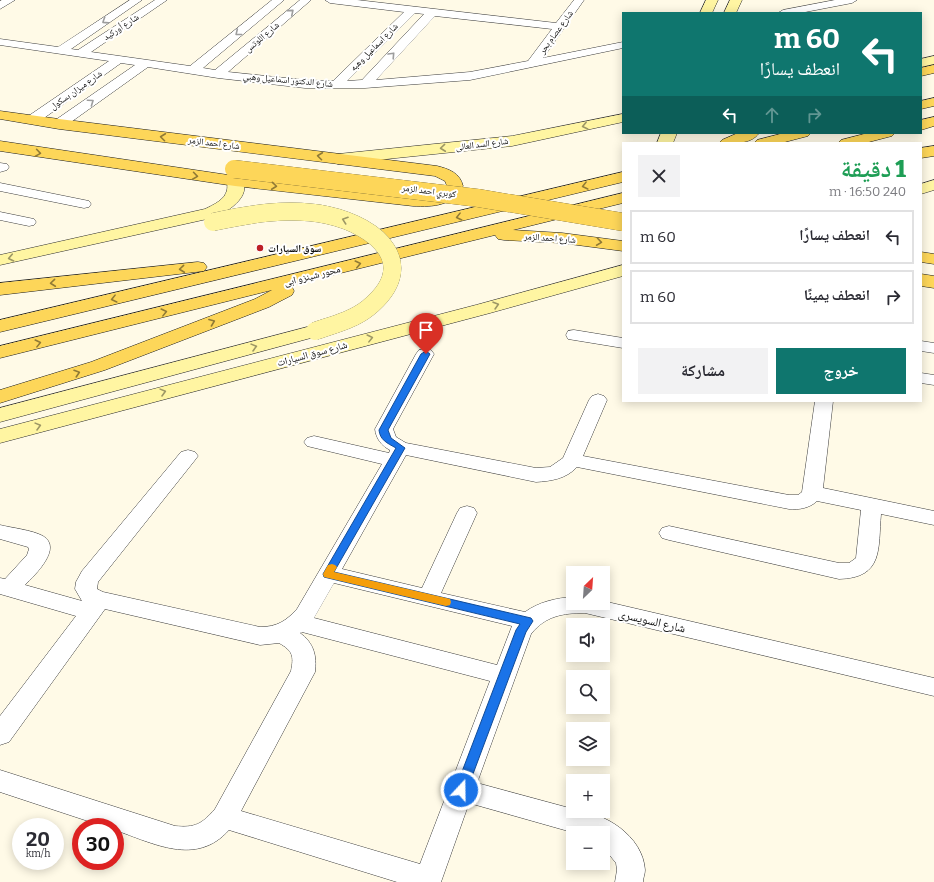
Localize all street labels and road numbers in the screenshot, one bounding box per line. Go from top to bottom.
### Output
street label: شارع عصام بحر [536,8,577,58]
street label: شارع أوركيد [101,11,141,43]
street label: شارع اللوتس [243,20,282,55]
street label: شارع اسماعيل وهبه [348,21,401,74]
street label: شارع ميزان بسكول [48,68,105,112]
street label: شارع الدكتور اسماعيل وهبي [242,71,333,91]
street label: شارع احمد الزمر [186,135,240,152]
street label: شارع السد العالى [455,136,509,153]
street label: كوبري احمد الزمر [400,183,457,202]
street label: شارع احمد الزمر [523,231,576,246]
street label: محور شينزو ابى [283,263,342,289]
street label: شارع سوق السيارات [276,339,349,369]
street label: شارع السويسرى [617,606,687,637]

